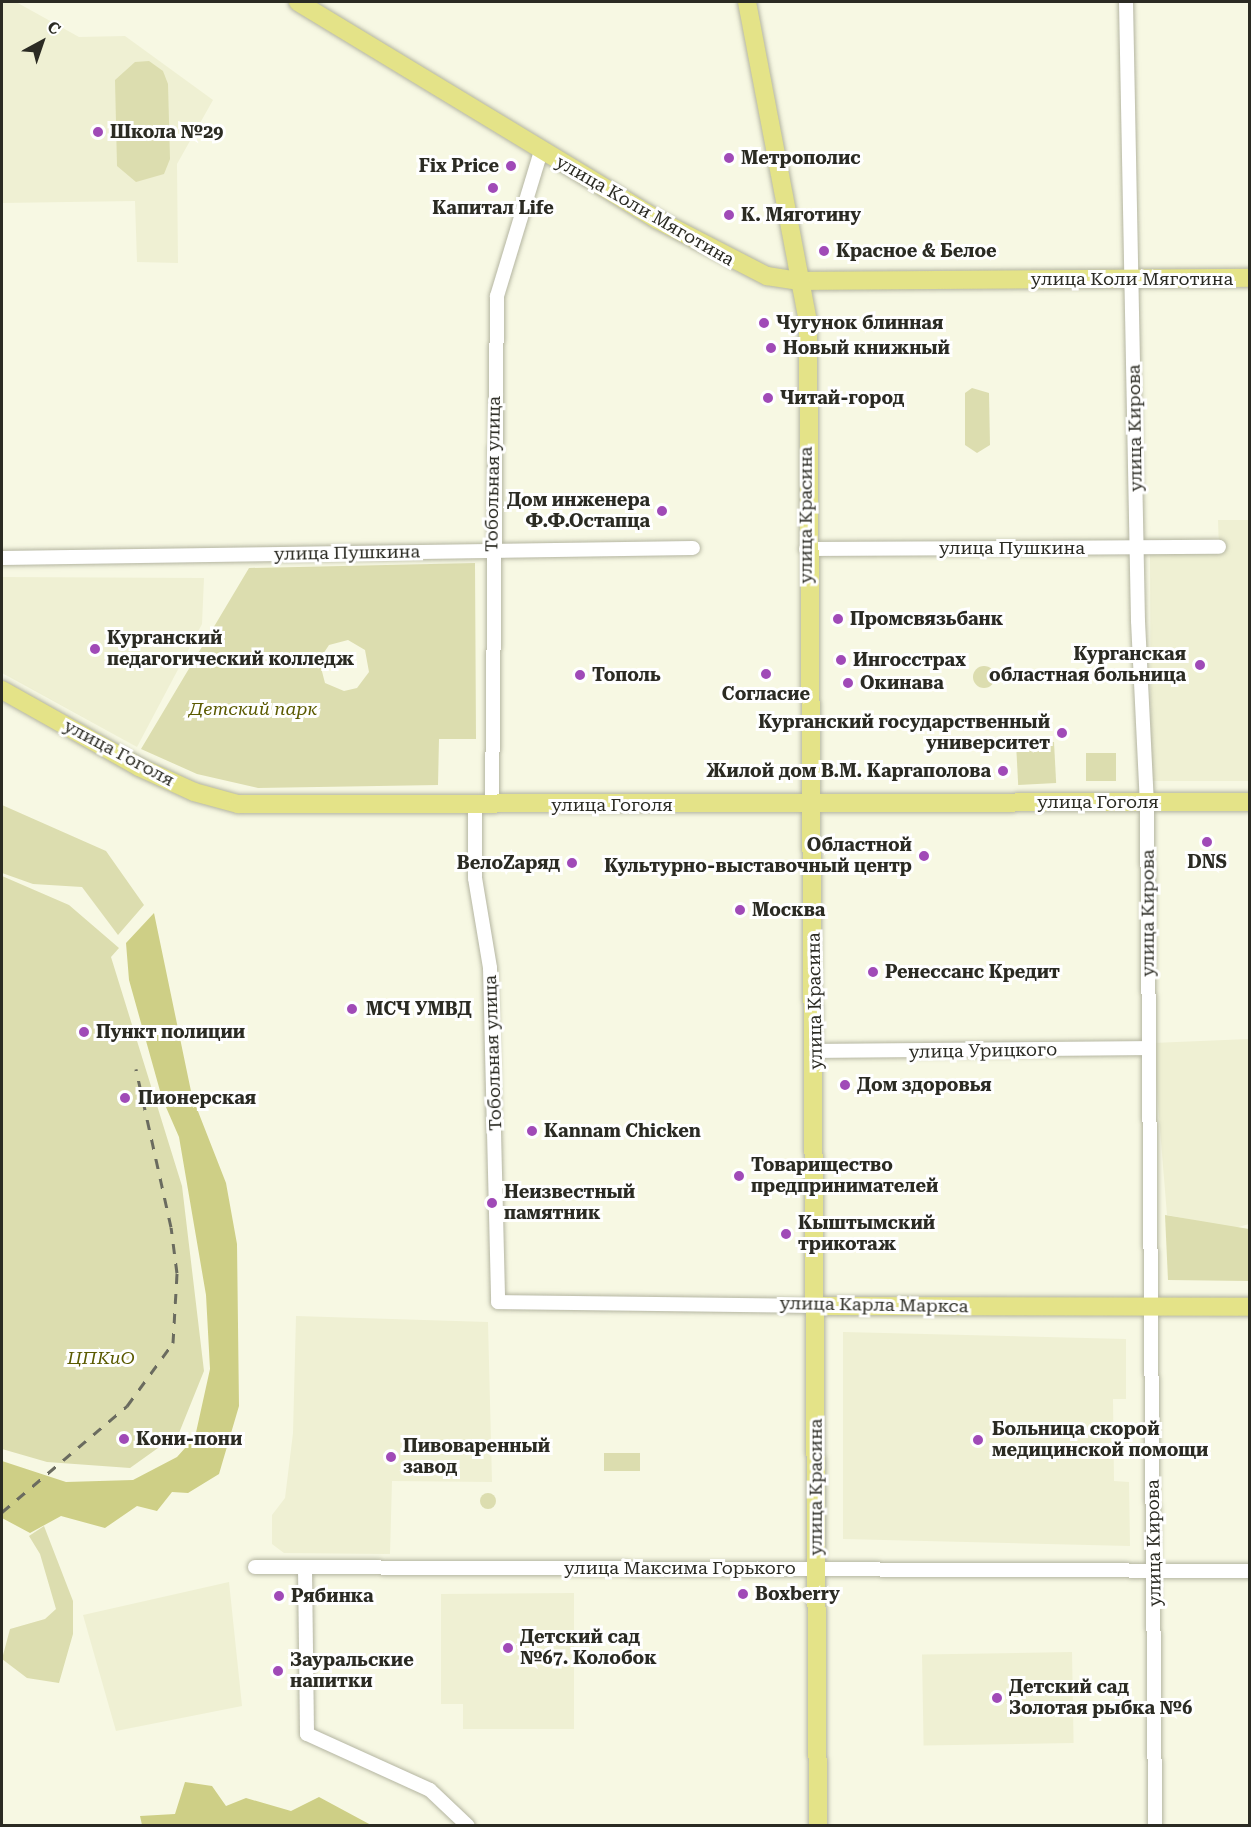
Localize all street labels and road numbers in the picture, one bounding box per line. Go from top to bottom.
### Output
street label: улица Коли Мяготина [552,151,738,271]
street label: улица Коли Мяготина [1031,268,1233,290]
street label: улица Кирова [1123,364,1147,492]
street label: Тобольная улица [481,396,505,552]
street label: улица Красина [795,446,817,584]
street label: улица Пушкина [939,537,1085,559]
street label: улица Пушкина [274,541,420,565]
street label: улица Гоголя [60,715,178,791]
street label: улица Гоголя [1037,791,1159,813]
street label: улица Гоголя [551,794,673,816]
street label: улица Кирова [1137,849,1159,977]
street label: улица Красина [803,932,827,1070]
street label: Тобольная улица [479,975,507,1131]
street label: улица Урицкого [909,1039,1057,1063]
street label: улица Карла Маркса [779,1293,969,1317]
street label: улица Красина [805,1418,827,1556]
street label: улица Кирова [1142,1479,1166,1607]
street label: улица Максима Горького [564,1557,796,1579]

